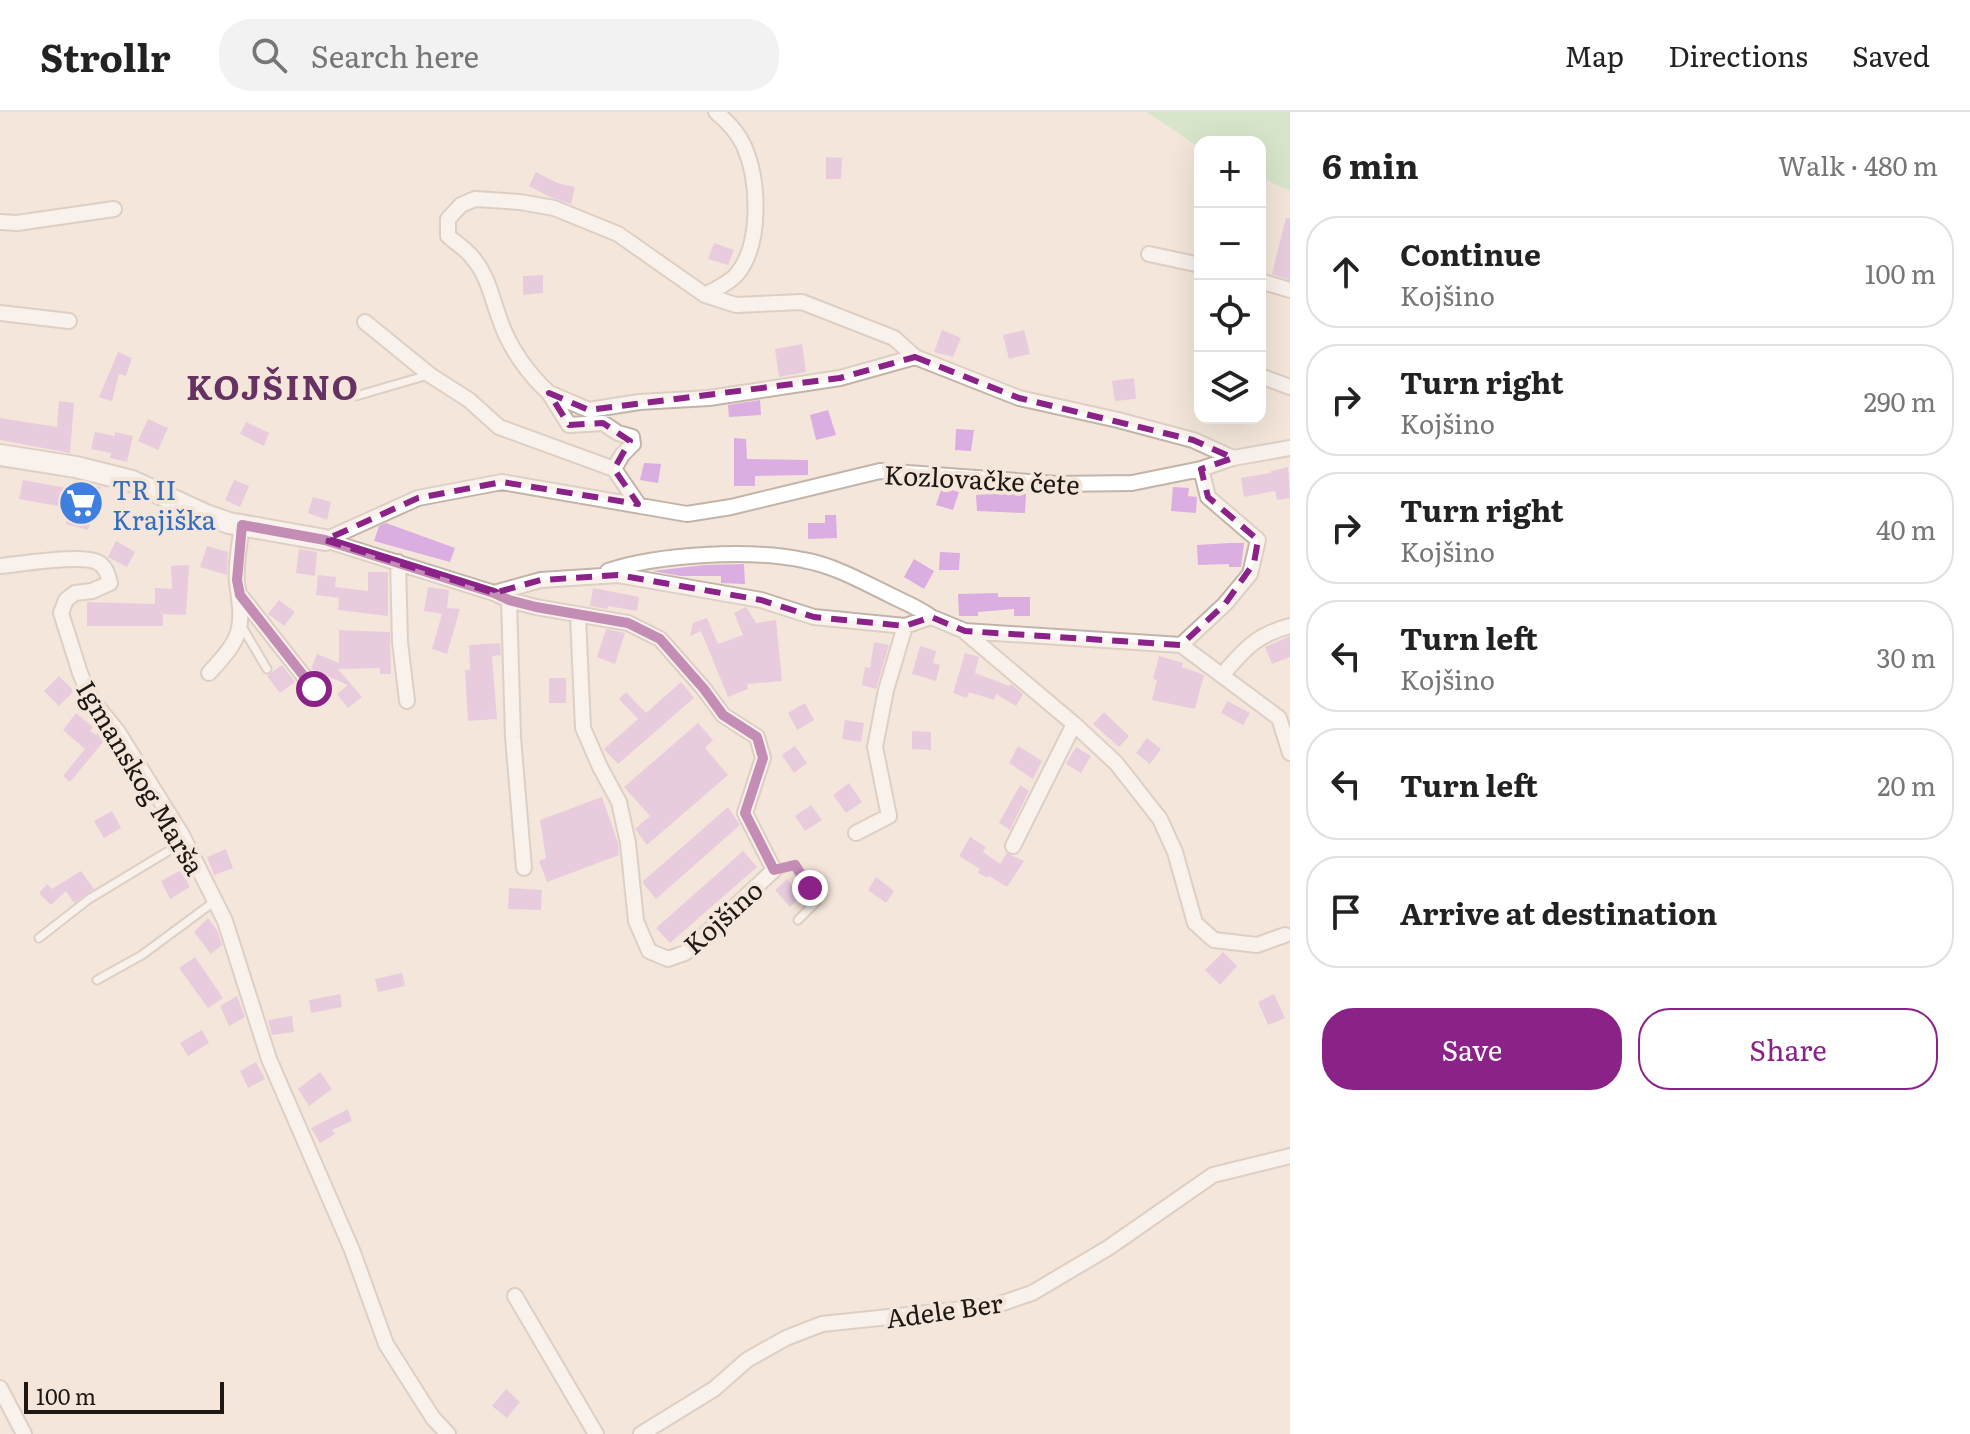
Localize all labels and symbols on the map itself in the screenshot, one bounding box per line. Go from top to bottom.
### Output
district label: KOJŠINO [186,360,360,410]
street label: Kozlovačke čete [883,453,1081,503]
place label: TR II Krajiška [112,469,216,538]
supermarket icon: TR II Krajiška [57,479,105,527]
route start [296,671,332,707]
street label: Igmanskog Marša [68,672,216,882]
street label: Kojšino [674,870,770,962]
route end [792,870,828,906]
street label: Adele Ber [883,1281,1006,1336]
scale bar [24,1378,224,1414]

